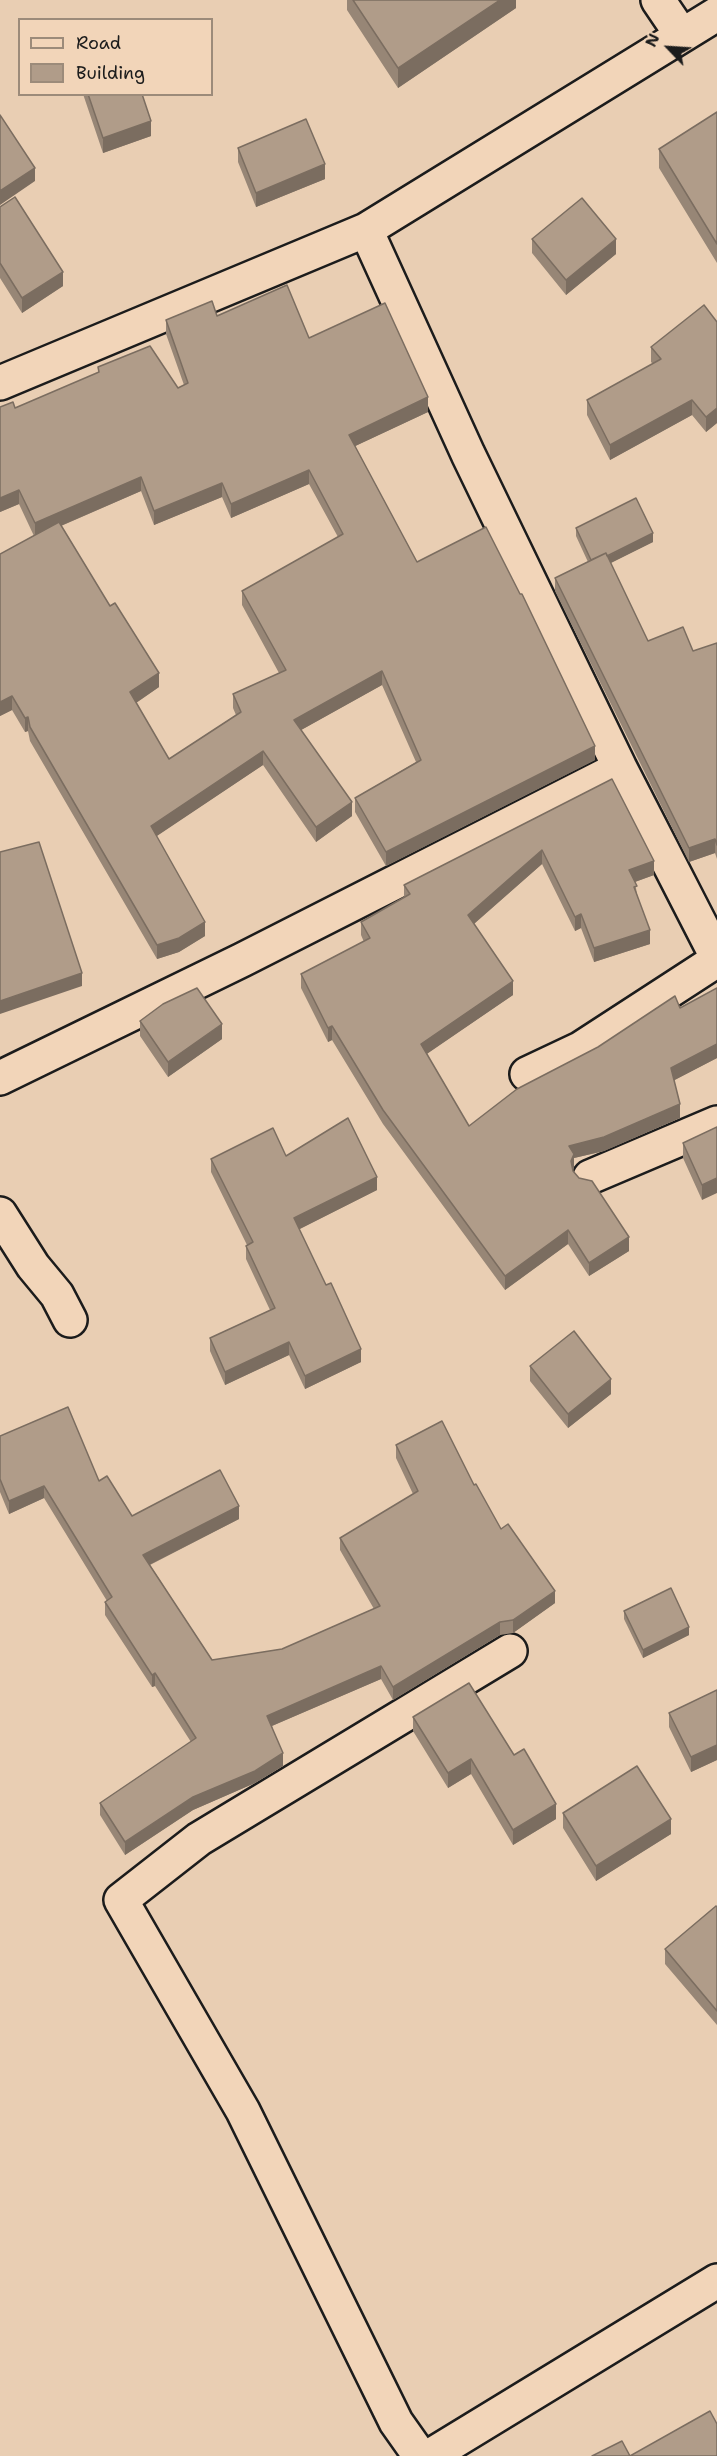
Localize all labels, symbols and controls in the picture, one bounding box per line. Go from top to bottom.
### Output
legend [18,18,213,96]
north arrow [639,18,699,78]
text: N [640,30,664,50]
text: Road [76,31,121,55]
text: Building [76,61,145,85]

